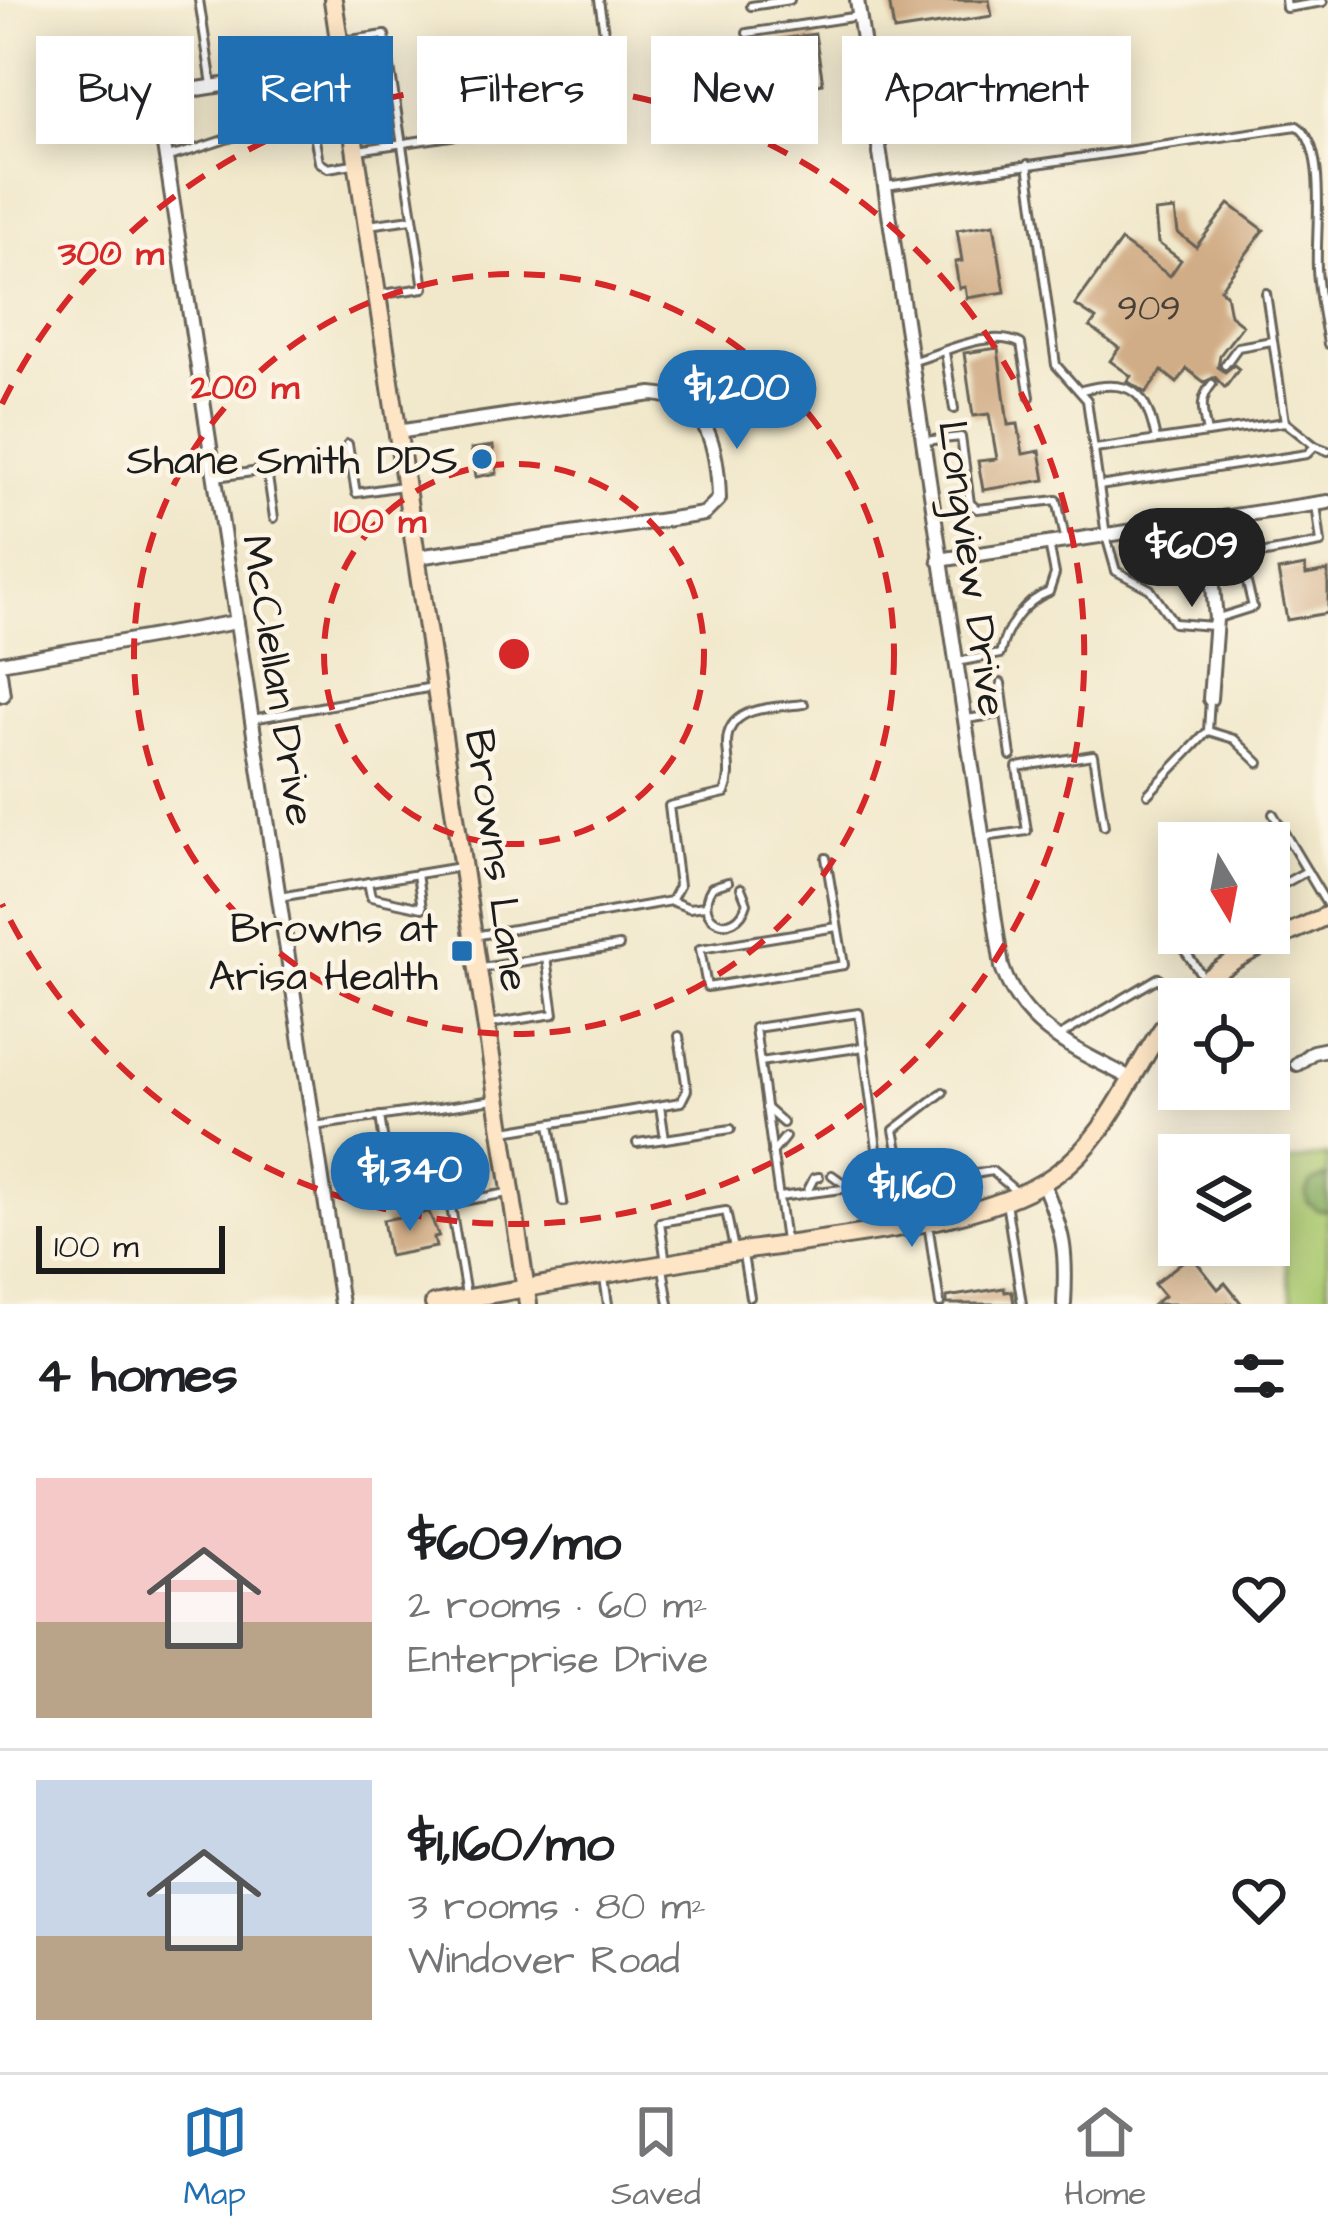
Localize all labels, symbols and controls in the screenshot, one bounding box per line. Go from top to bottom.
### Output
chip: Buy [36,36,194,144]
chip: Rent [218,36,393,144]
chip: Filters [417,36,627,144]
chip: New [651,36,818,144]
chip: Apartment [842,36,1131,144]
text: 300 m [57,228,165,279]
house number: 909 [1117,283,1181,334]
pin: $1,200 [639,350,835,452]
text: 200 m [190,362,300,413]
text: $1,200 [684,362,790,416]
street label: Longview Drive [922,417,1021,720]
place label: Shane Smith DDS [126,433,458,491]
marker: Shane Smith DDS [469,446,495,472]
text: 100 m [334,496,427,547]
pin: $609 [1121,508,1263,610]
text: $609 [1146,520,1238,574]
street label: McClellan Drive [225,531,329,830]
centre of rings [493,633,535,675]
street label: Browns Lane [449,726,543,995]
north arrow [1158,822,1290,954]
map controls [1158,822,1290,1266]
place label: Browns at Arisa Health [208,901,438,1007]
marker: Browns at Arisa Health [449,938,475,964]
button: locate [1158,978,1290,1110]
pin: $1,340 [312,1132,508,1234]
button: layers [1158,1134,1290,1266]
text: $1,340 [358,1144,462,1198]
pin: $1,160 [814,1148,1010,1250]
text: $1,160 [868,1160,956,1214]
scale bar [36,1220,225,1273]
text: 100 m [54,1224,139,1270]
text: 4 homes [36,1341,238,1412]
icon: filters [1226,1343,1292,1409]
text: $609/mo [408,1509,621,1580]
icon: home [132,1526,276,1670]
icon: heart [1226,1565,1292,1631]
text: 2 rooms · 60 m² [408,1580,708,1634]
text: Enterprise Drive [408,1634,708,1688]
text: $1,160/mo [408,1810,614,1881]
icon: home [132,1828,276,1972]
icon: heart [1226,1867,1292,1933]
text: 3 rooms · 80 m² [408,1881,706,1935]
text: Windover Road [408,1935,680,1989]
tab: Map [182,2099,248,2217]
tab: Saved [611,2099,701,2217]
tab: Home [1064,2099,1146,2217]

